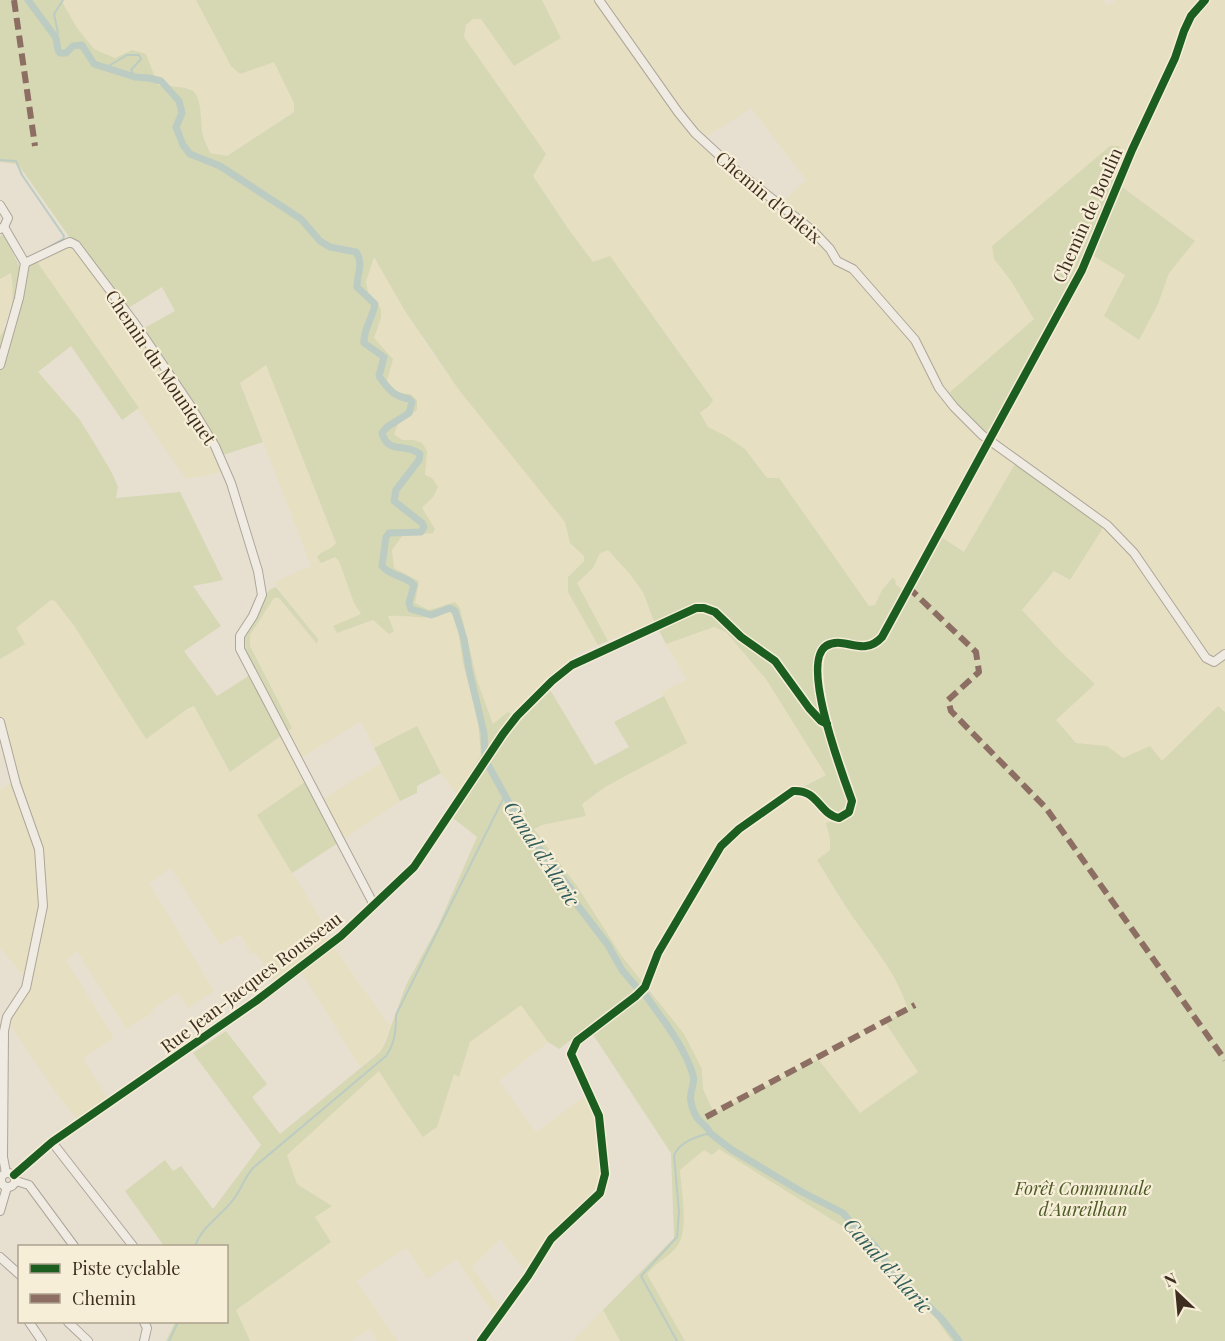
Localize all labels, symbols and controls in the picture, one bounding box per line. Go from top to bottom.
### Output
street label: Chemin de Boulin [1046,144,1128,286]
street label: Chemin d'Orleix [711,145,828,249]
street label: Chemin du Mouniquet [100,285,222,450]
water label: Canal d'Alaric [499,795,587,911]
street label: Rue Jean-Jacques Rousseau [156,906,347,1058]
park label: Forêt Communale d'Aureilhan [1014,1176,1152,1221]
water label: Canal d'Alaric [839,1211,940,1319]
legend [18,1245,228,1323]
text: Piste cyclable [72,1256,180,1280]
north arrow [1147,1263,1207,1323]
text: N [1160,1267,1180,1291]
text: Chemin [72,1286,136,1310]

